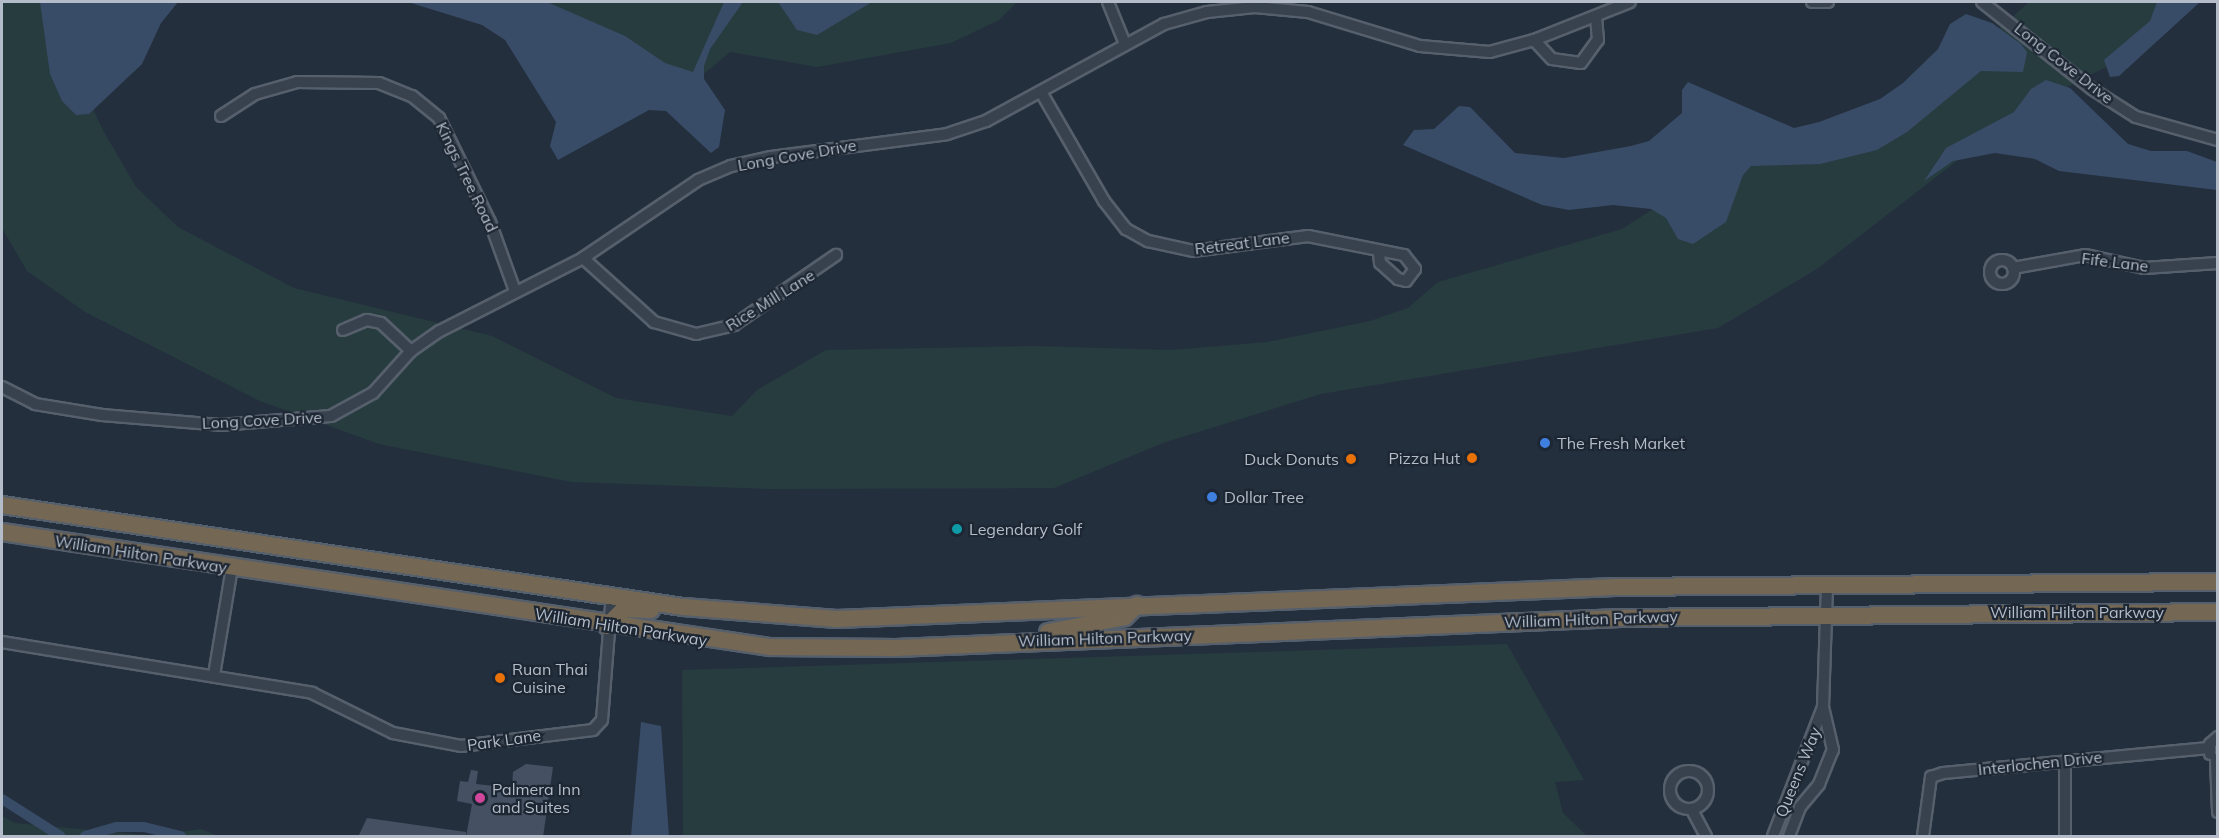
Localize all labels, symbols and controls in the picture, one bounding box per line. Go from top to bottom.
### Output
street label: Long Cove Drive [2011,18,2117,108]
street label: Kings Tree Road [432,119,502,235]
street label: Long Cove Drive [736,135,858,175]
street label: Retreat Lane [1193,228,1291,258]
street label: Fife Lane [2080,248,2150,276]
street label: Rice Mill Lane [722,265,818,335]
street label: Long Cove Drive [201,407,323,433]
place label: The Fresh Market [1557,433,1685,453]
marker: The Fresh Market [1538,436,1552,450]
place label: Pizza Hut [1388,448,1460,468]
place label: Duck Donuts [1244,449,1339,469]
marker: Pizza Hut [1465,451,1479,465]
marker: Duck Donuts [1344,452,1358,466]
place label: Dollar Tree [1224,487,1304,507]
marker: Dollar Tree [1205,490,1219,504]
place label: Legendary Golf [969,519,1082,539]
marker: Legendary Golf [950,522,964,536]
street label: William Hilton Parkway [54,531,228,577]
street label: William Hilton Parkway [1990,602,2164,622]
street label: William Hilton Parkway [534,604,708,650]
street label: William Hilton Parkway [1504,606,1678,632]
street label: William Hilton Parkway [1018,625,1192,651]
place label: Ruan Thai Cuisine [512,659,588,697]
marker: Ruan Thai Cuisine [493,671,507,685]
street label: Queens Way [1771,724,1825,820]
street label: Park Lane [466,725,542,755]
street label: Interlochen Drive [1977,747,2103,779]
place label: Palmera Inn and Suites [492,779,581,817]
marker: Palmera Inn and Suites [473,791,487,805]

